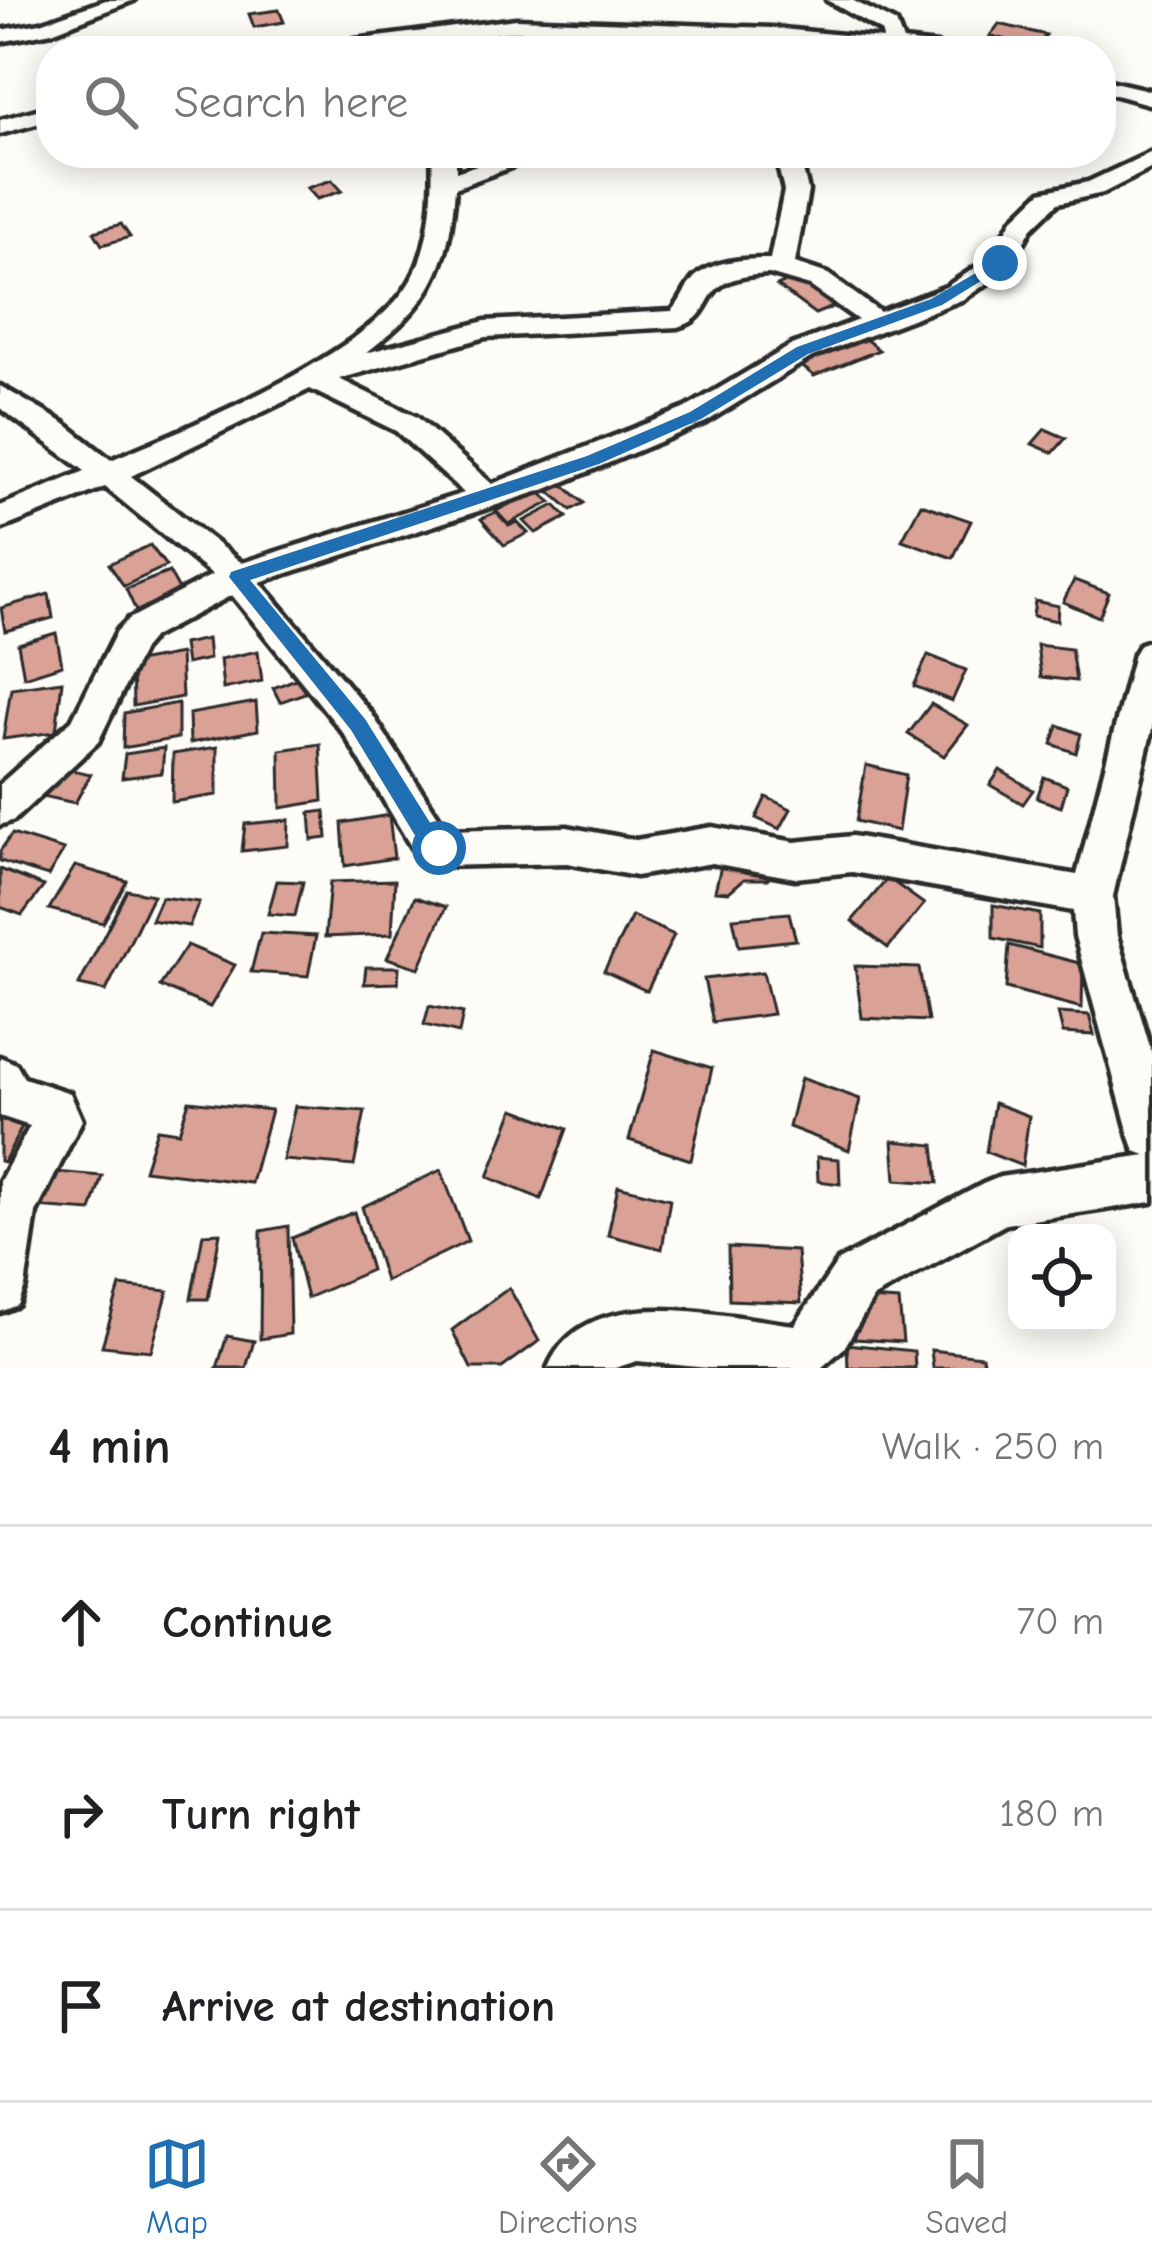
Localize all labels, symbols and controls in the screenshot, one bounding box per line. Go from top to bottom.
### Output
search box [36,36,1116,168]
icon: search [78,69,144,135]
text: Search here [174,76,408,128]
route end [973,236,1027,290]
route start [412,821,466,875]
map controls [1008,1224,1116,1332]
button: locate [1008,1224,1116,1332]
text: 4 min [48,1417,171,1476]
text: Walk · 250 m [882,1424,1104,1469]
icon: ahead [48,1589,114,1655]
text: Continue [162,1596,332,1648]
text: 70 m [1017,1599,1104,1644]
icon: right [48,1781,114,1847]
text: Turn right [162,1788,360,1840]
text: 180 m [999,1791,1104,1836]
icon: arrive [48,1973,114,2039]
text: Arrive at destination [162,1980,555,2032]
tab: Map [144,2131,210,2241]
tab: Directions [498,2131,638,2241]
tab: Saved [926,2131,1008,2241]

